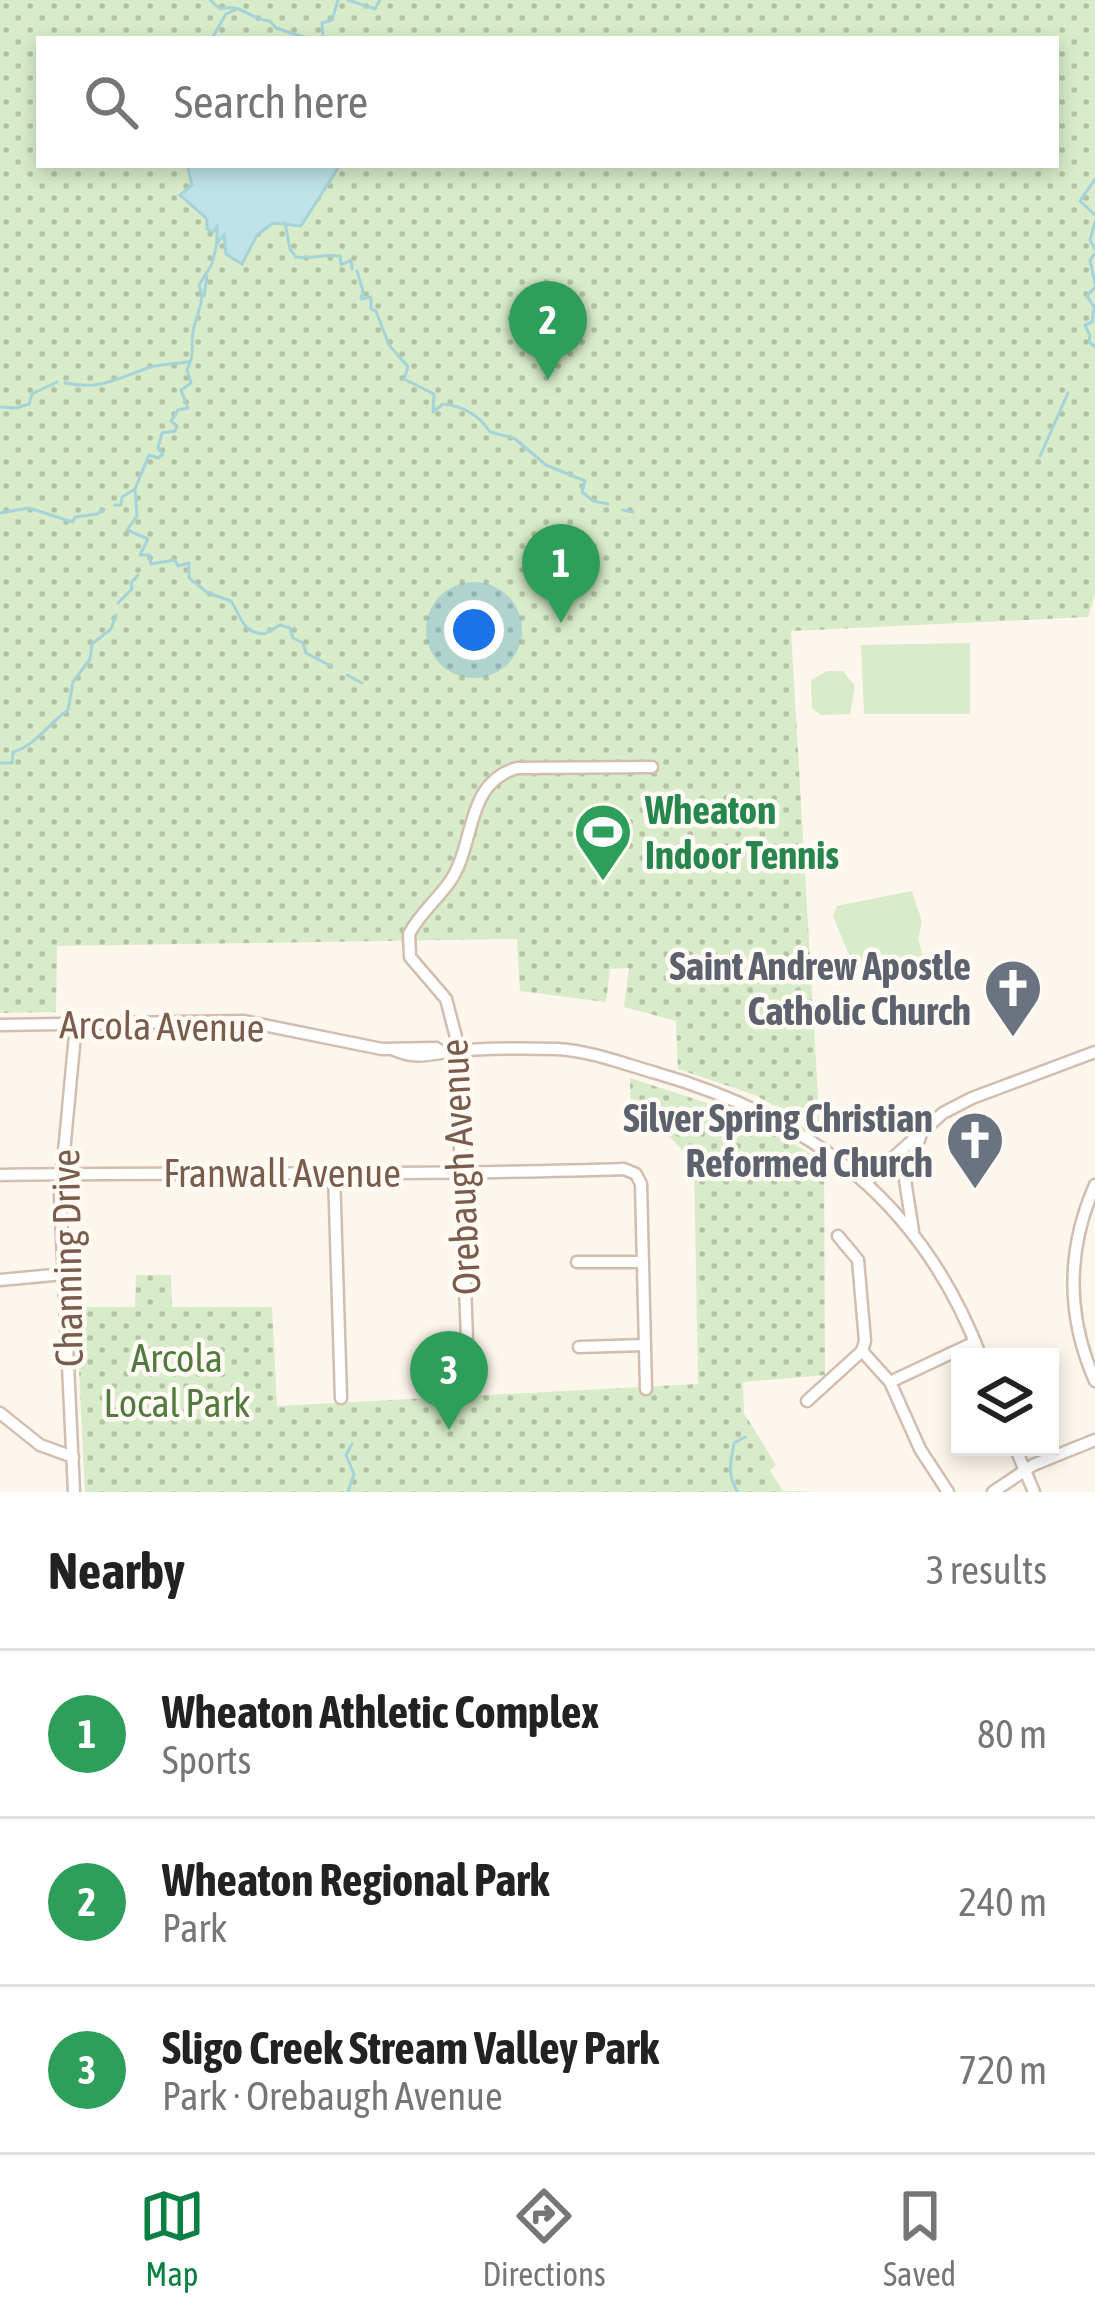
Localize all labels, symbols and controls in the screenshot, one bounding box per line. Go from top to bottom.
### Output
search box [36,36,1059,168]
icon: search [78,69,144,135]
text: Search here [174,76,368,128]
pin: 2 [509,281,587,380]
pin: 1 [522,524,600,623]
your location [444,600,504,660]
place label: Wheaton Indoor Tennis [644,788,839,877]
sports icon: Wheaton Indoor Tennis [572,801,634,883]
place label: Saint Andrew Apostle Catholic Church [669,944,971,1033]
church icon: Saint Andrew Apostle Catholic Church [982,957,1044,1039]
street label: Arcola Avenue [59,1002,265,1050]
street label: Orebaugh Avenue [431,1038,489,1296]
place label: Silver Spring Christian Reformed Church [623,1096,933,1185]
church icon: Silver Spring Christian Reformed Church [944,1109,1006,1191]
street label: Channing Drive [43,1149,91,1367]
street label: Franwall Avenue [163,1151,401,1195]
pin: 3 [410,1331,488,1430]
park label: Arcola Local Park [104,1336,250,1425]
map controls [951,1348,1059,1456]
button: layers [951,1348,1059,1456]
text: Nearby [48,1541,185,1600]
text: 3 results [926,1548,1047,1592]
text: Wheaton Athletic Complex [162,1686,599,1738]
text: 1 [78,1712,96,1756]
text: 80 m [977,1712,1047,1756]
text: Sports [162,1738,251,1782]
text: Wheaton Regional Park [162,1854,549,1906]
text: 2 [78,1880,96,1924]
text: 240 m [959,1880,1047,1924]
text: Park [162,1906,227,1950]
text: Sligo Creek Stream Valley Park [162,2022,659,2074]
text: 3 [78,2048,96,2092]
text: 720 m [959,2048,1047,2092]
text: Park · Orebaugh Avenue [162,2074,503,2118]
tab: Map [139,2183,205,2293]
tab: Directions [482,2183,606,2293]
tab: Saved [883,2183,956,2293]

